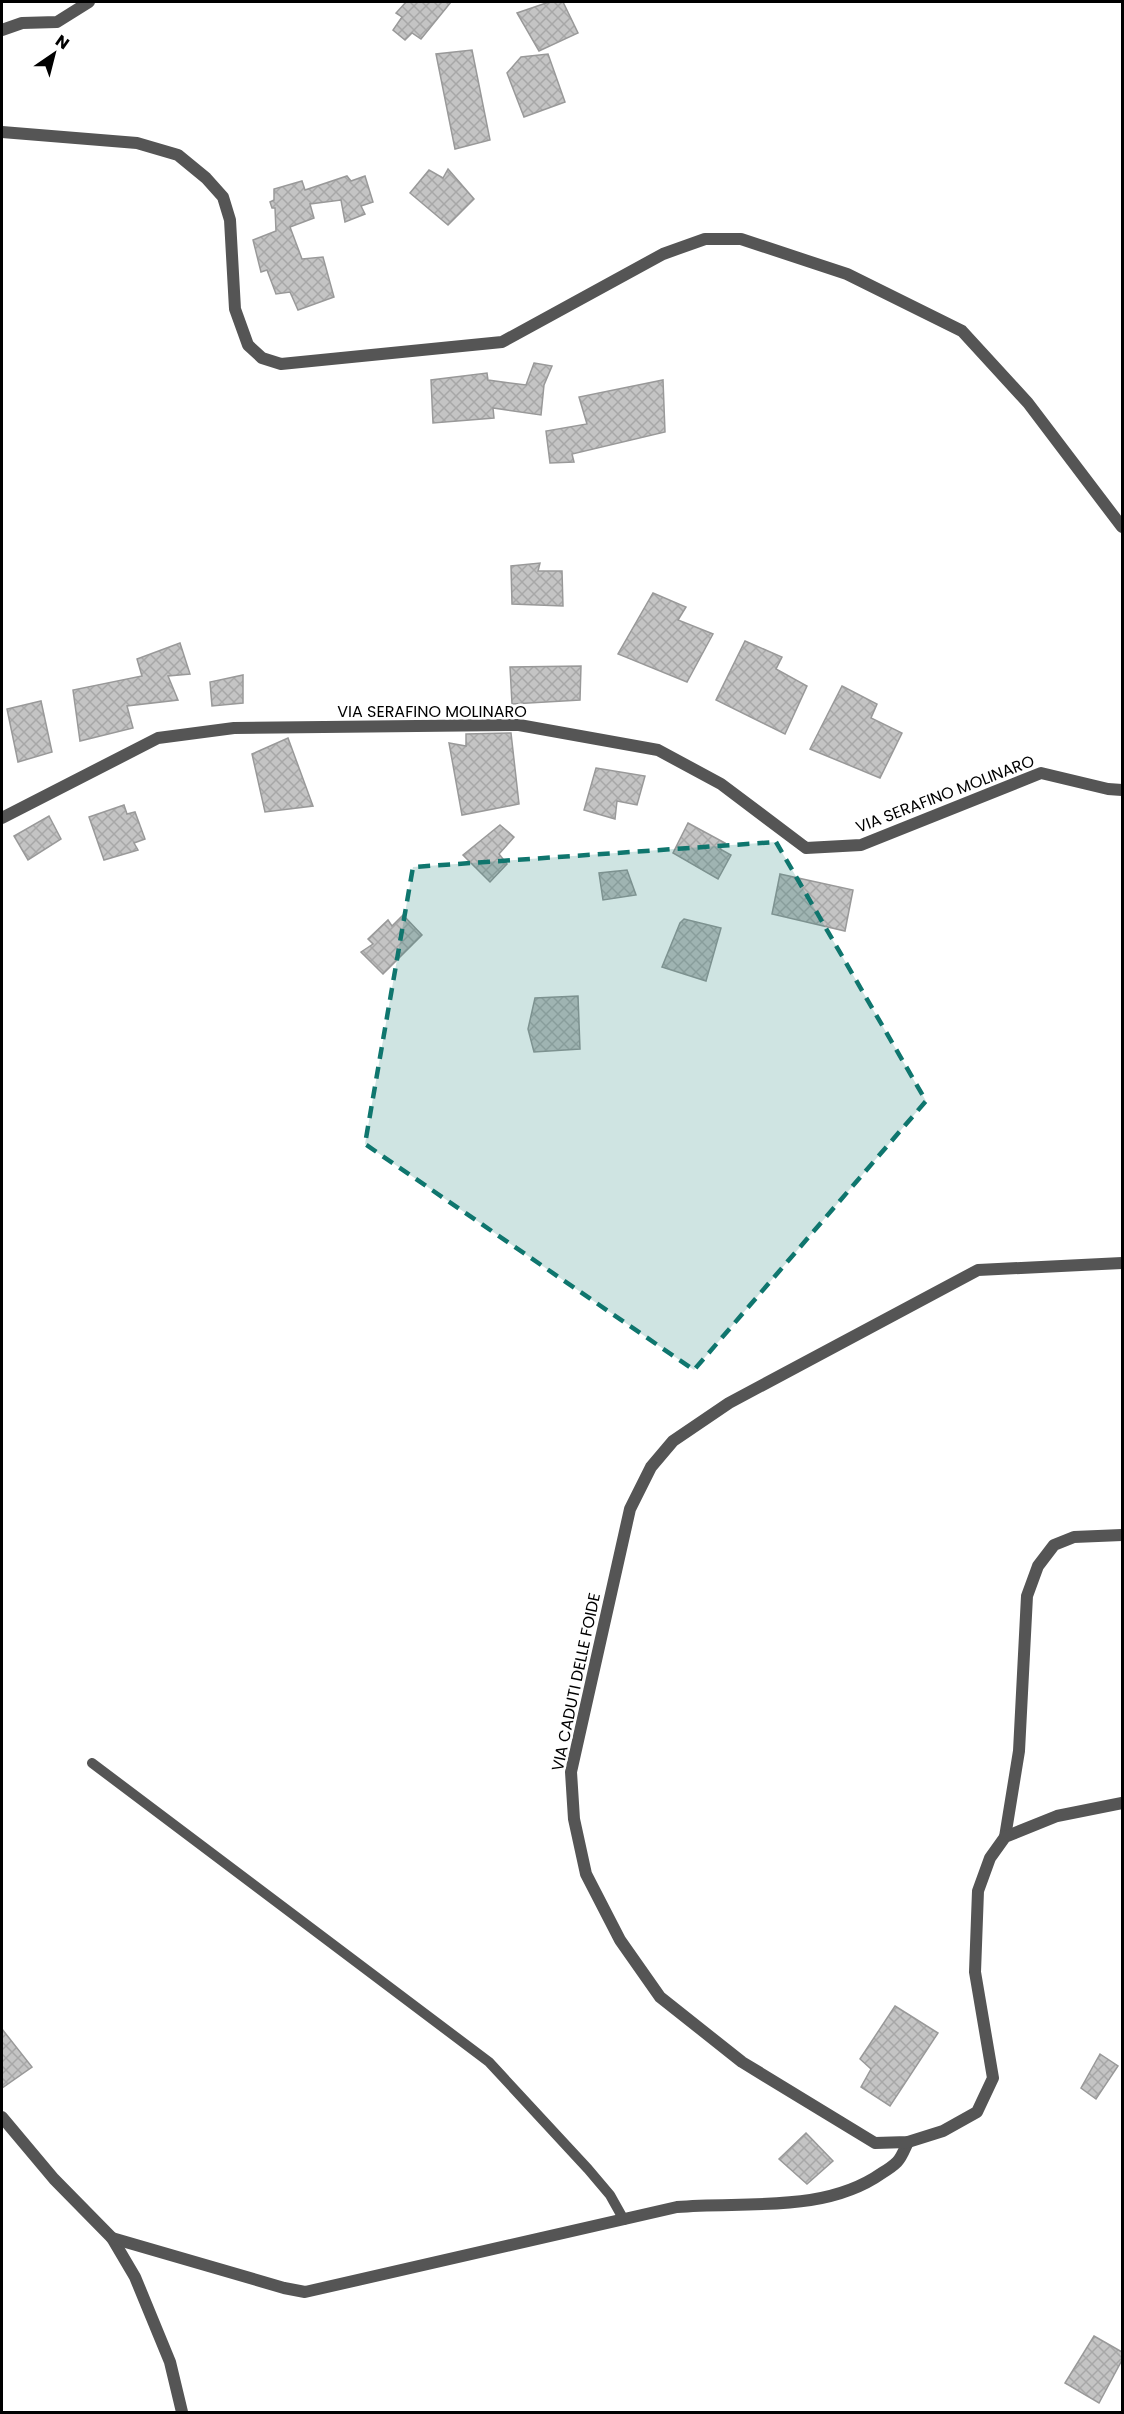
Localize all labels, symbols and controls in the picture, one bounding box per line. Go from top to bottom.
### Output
north arrow [24,24,84,84]
text: N [51,29,74,55]
street label: VIA SERAFINO MOLINARO [337,700,527,723]
street label: VIA SERAFINO MOLINARO [852,749,1038,839]
street label: VIA CADUTI DELLE FOIDE [546,1591,606,1773]

